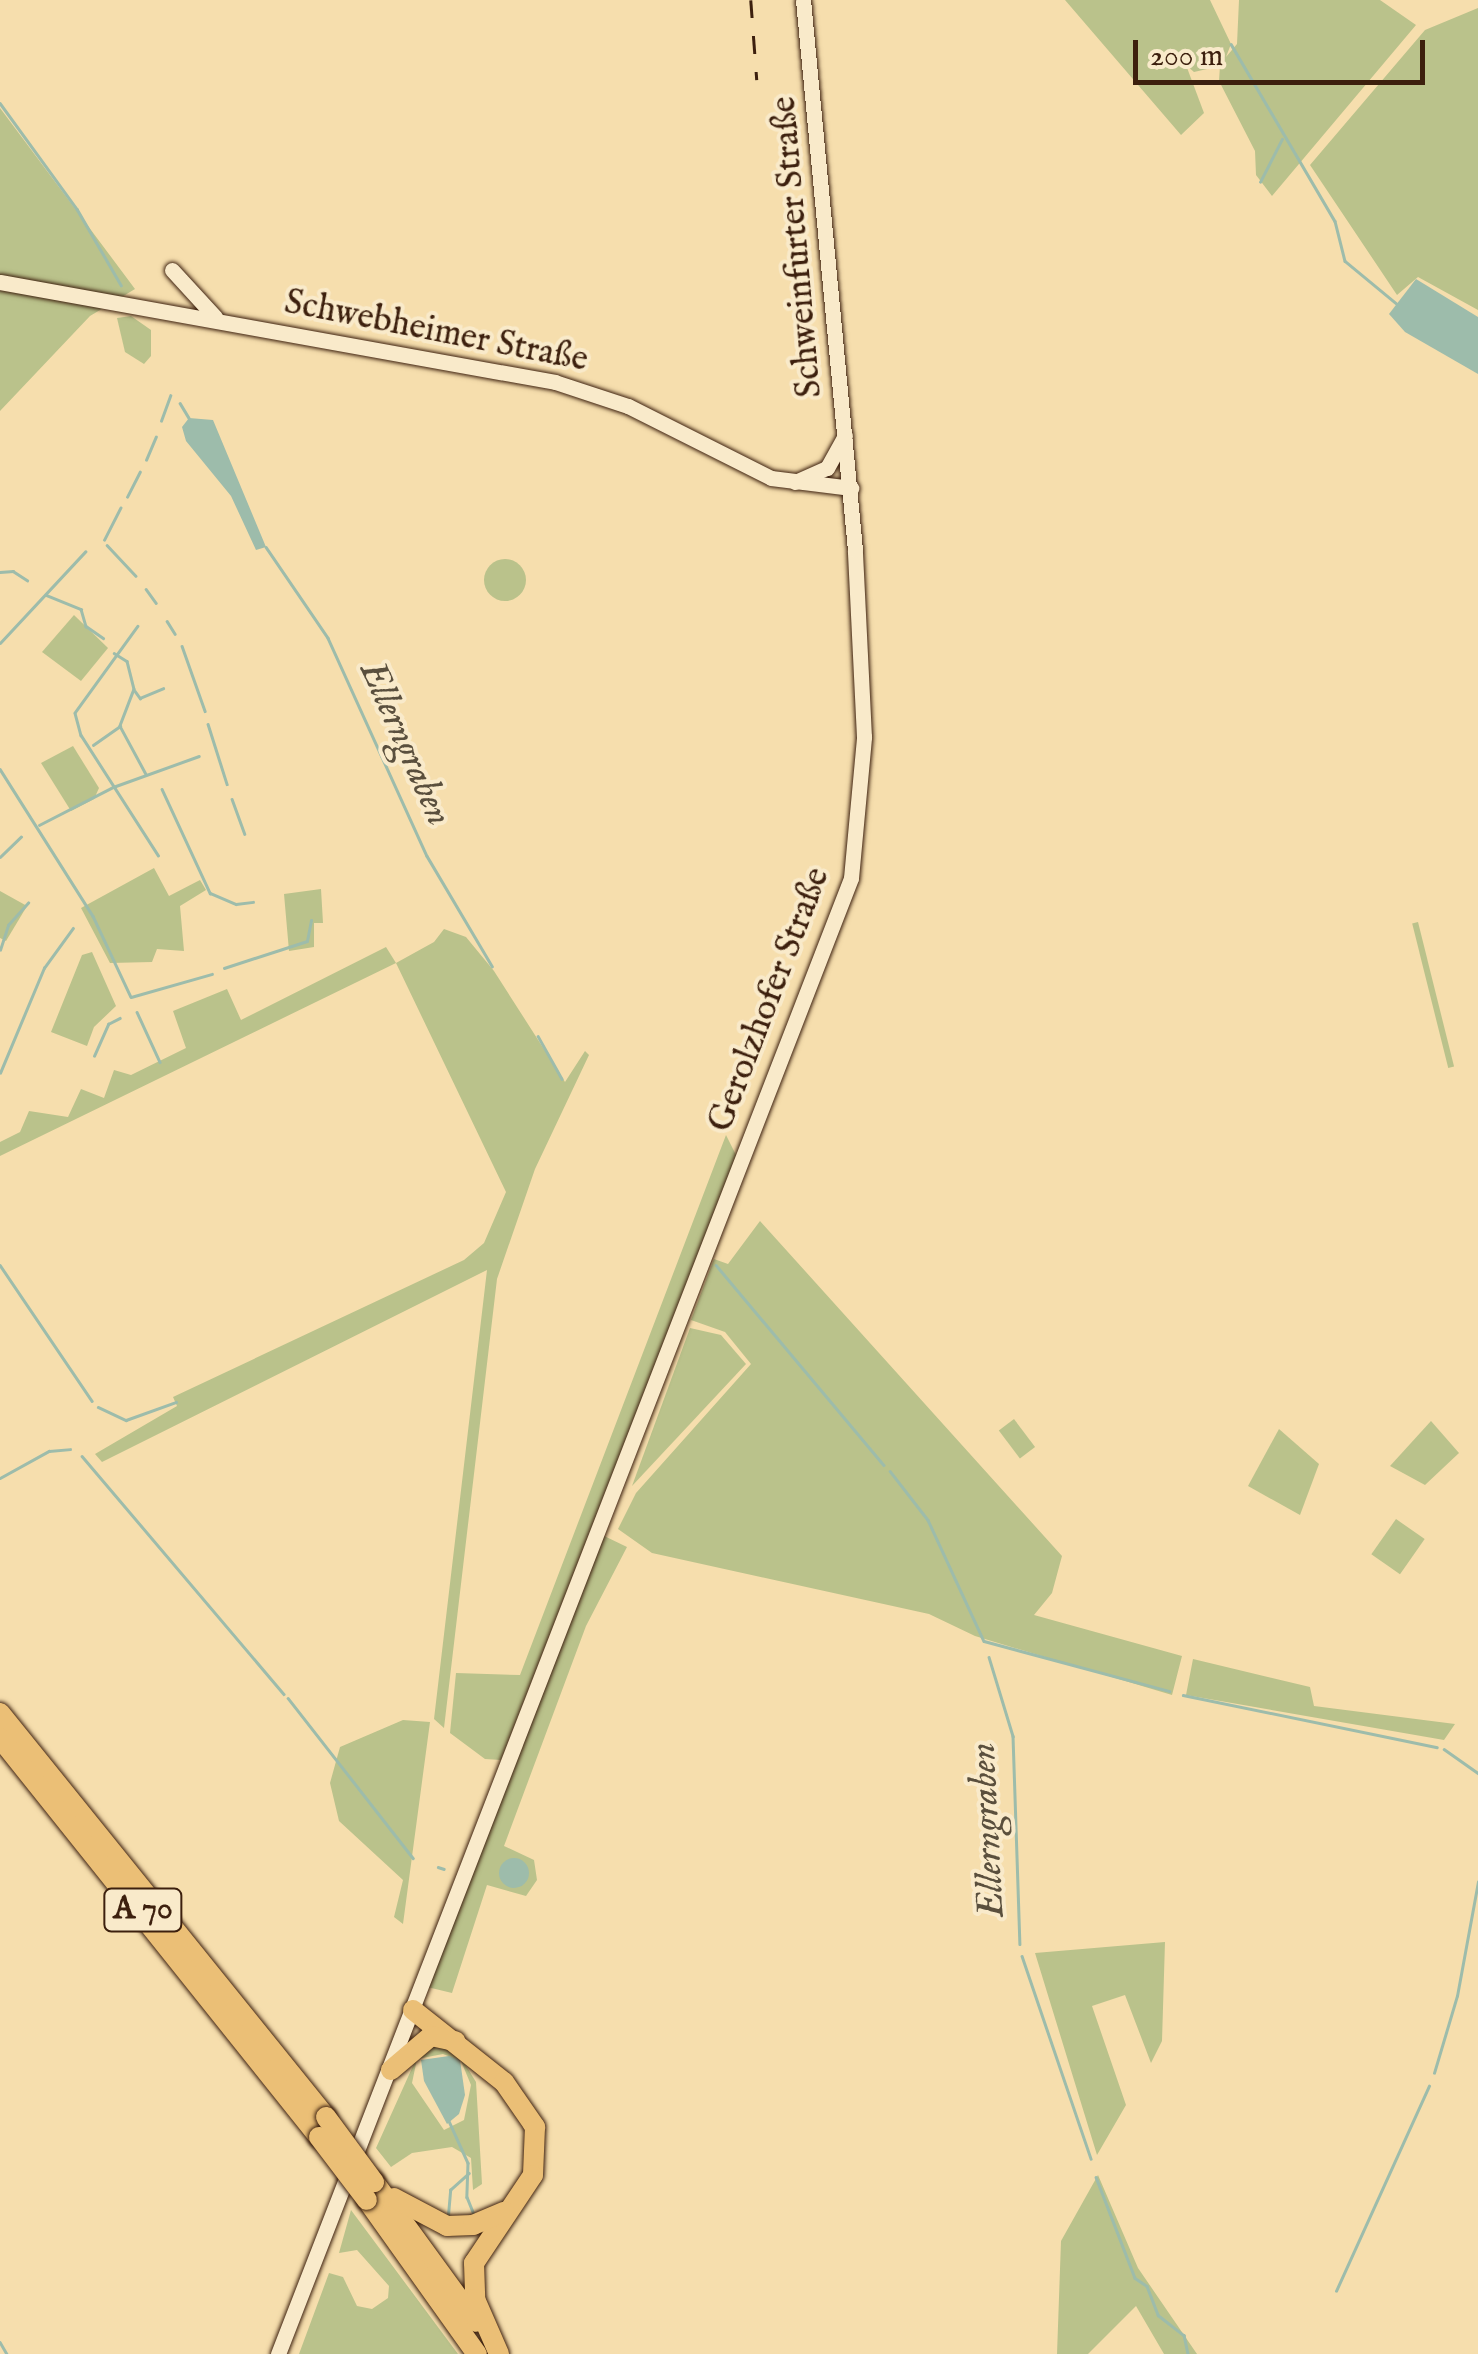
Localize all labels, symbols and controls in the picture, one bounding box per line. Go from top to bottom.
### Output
scale bar [1138,20,1430,82]
text: 200 m [1150,38,1223,76]
street label: Schweinfurter Straße [764,95,832,399]
street label: Schwebheimer Straße [281,282,591,382]
water label: Ellerngraben [347,655,461,833]
street label: Gerolzhofer Straße [700,862,840,1138]
water label: Ellerngraben [962,1741,1016,1919]
road number: A 70 [103,1883,183,1937]

